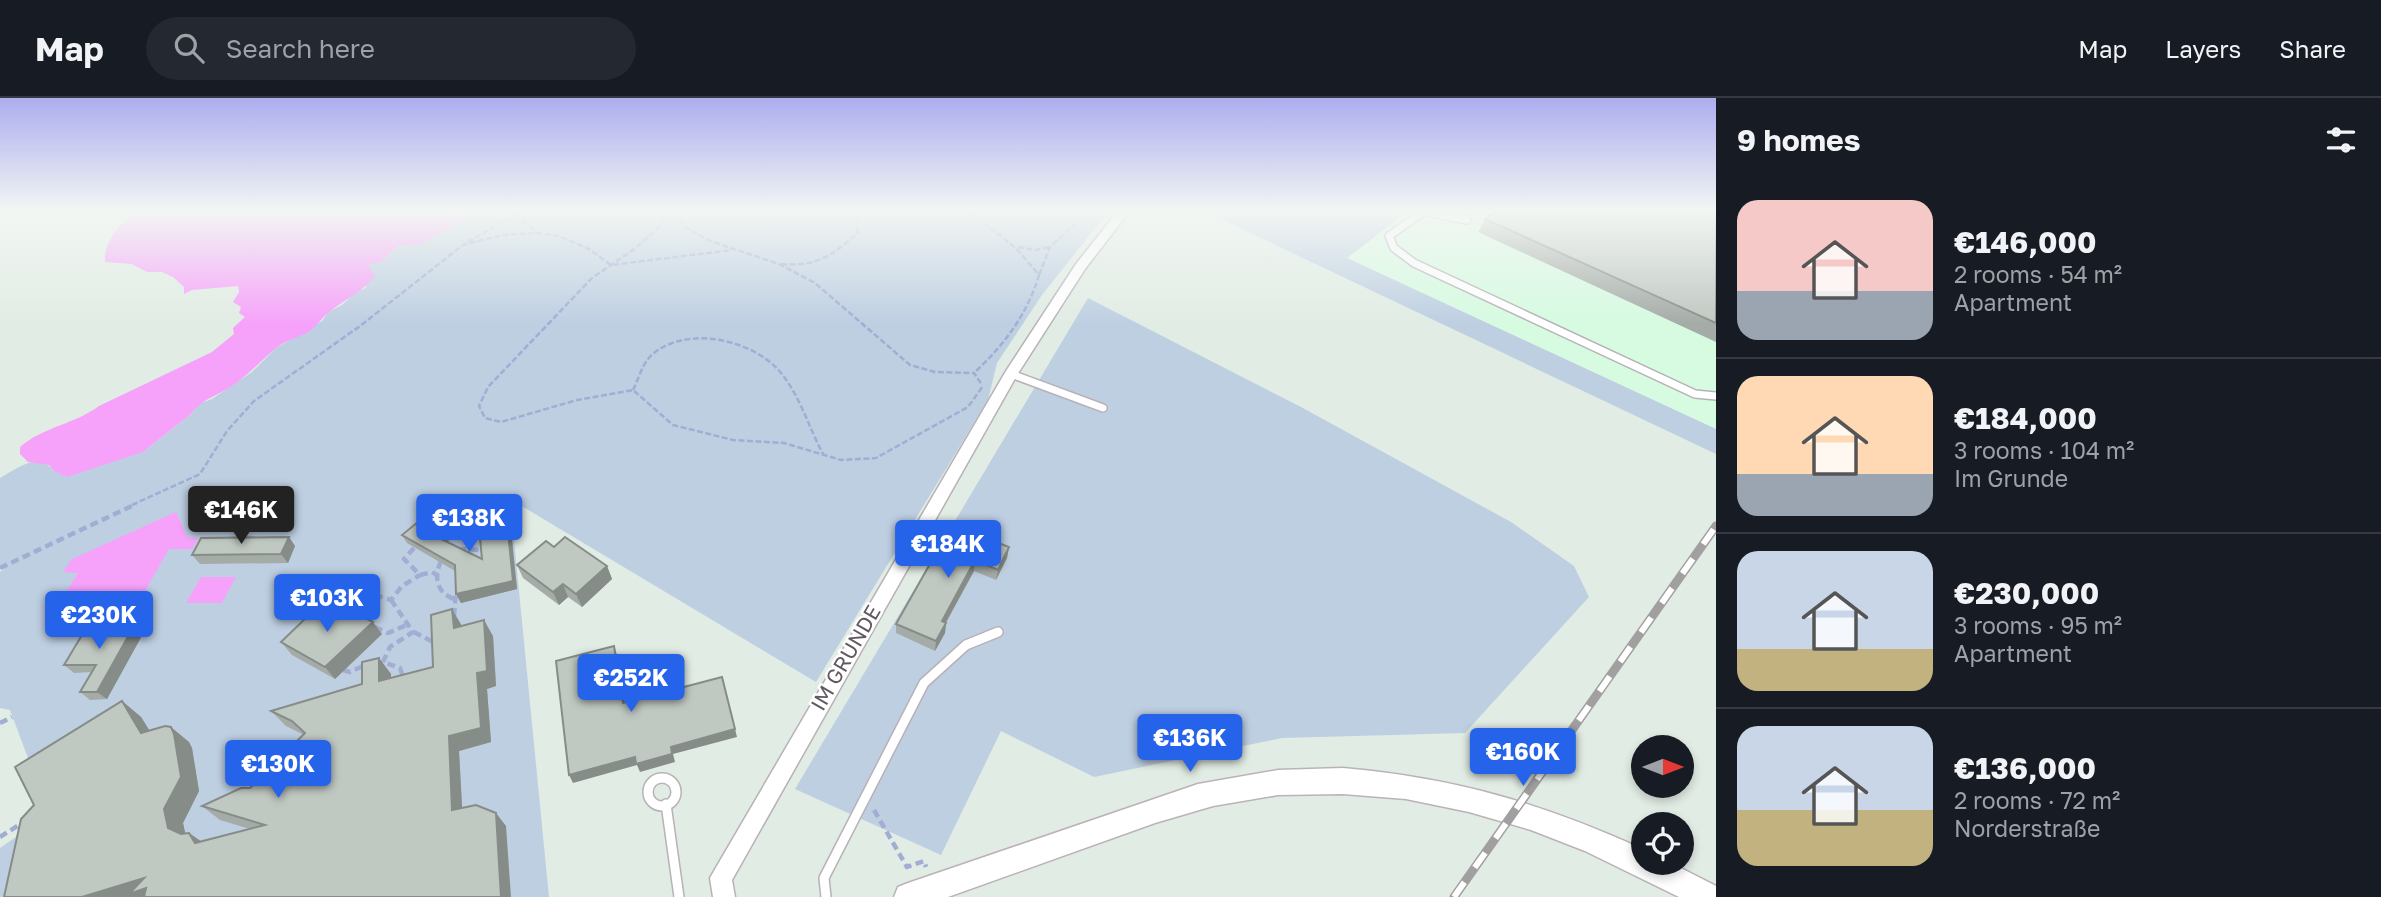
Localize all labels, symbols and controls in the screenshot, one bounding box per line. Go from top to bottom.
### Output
search box [146,17,636,80]
text: Map [35,29,104,68]
icon: search [170,29,208,67]
text: Search here [226,33,375,64]
text: Map [2078,34,2127,63]
text: Layers [2165,34,2241,63]
text: Share [2279,34,2346,63]
icon: filters [2322,121,2360,159]
text: 9 homes [1737,122,1860,158]
text: €146,000 [1954,224,2097,260]
icon: home [1793,228,1877,312]
text: 2 rooms · 54 m² [1954,260,2122,288]
text: Apartment [1954,288,2072,316]
text: €184,000 [1954,400,2097,436]
icon: home [1793,404,1877,488]
text: 3 rooms · 104 m² [1954,436,2134,464]
text: Im Grunde [1954,464,2068,492]
pin: €146K [192,486,290,546]
pin: €138K [420,494,518,554]
text: €146K [204,495,278,523]
text: €138K [432,503,506,531]
pin: €184K [899,520,997,580]
text: €184K [911,529,985,557]
pin: €103K [278,574,376,634]
text: €230,000 [1954,575,2099,611]
icon: home [1793,579,1877,663]
text: €103K [290,583,364,611]
pin: €230K [50,592,148,651]
text: €230K [61,600,137,628]
street label: IM GRUNDE [804,600,886,715]
text: 3 rooms · 95 m² [1954,611,2122,639]
text: Apartment [1954,639,2072,667]
pin: €252K [582,654,680,714]
text: €252K [594,663,668,691]
pin: €136K [1141,714,1239,774]
text: €136K [1153,723,1227,751]
pin: €160K [1474,728,1572,788]
north arrow [1631,735,1694,798]
map controls [1631,735,1694,875]
text: €160K [1486,737,1560,765]
pin: €130K [229,740,327,800]
text: €130K [241,749,315,777]
text: €136,000 [1954,750,2096,786]
icon: home [1793,754,1877,838]
text: 2 rooms · 72 m² [1954,786,2120,814]
button: locate [1631,812,1694,875]
text: Norderstraße [1954,814,2100,842]

